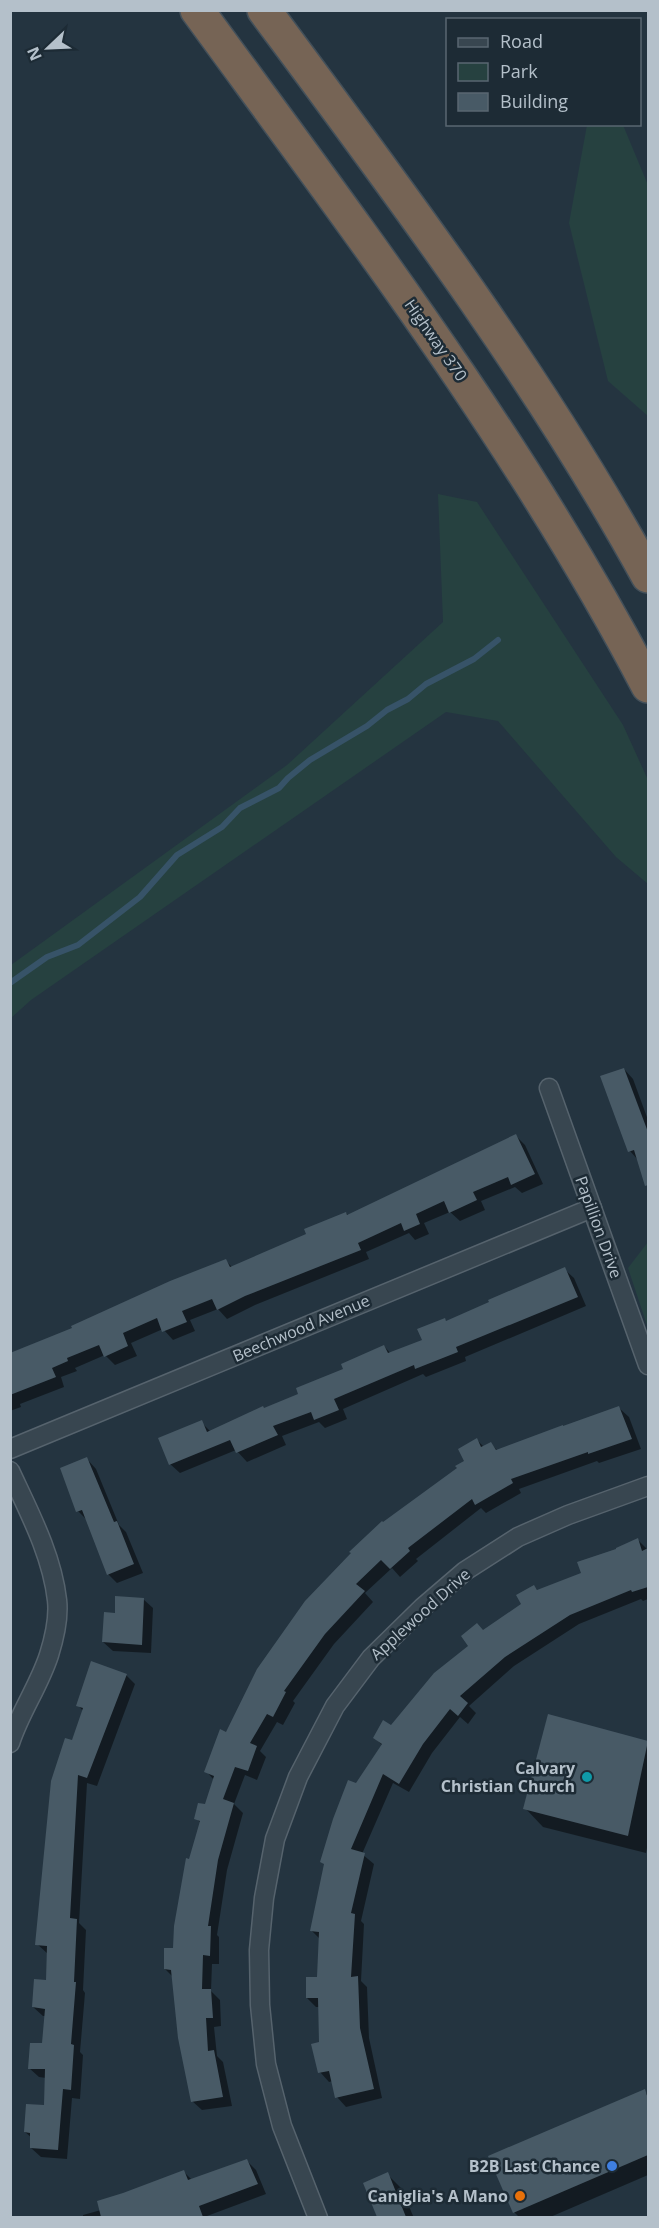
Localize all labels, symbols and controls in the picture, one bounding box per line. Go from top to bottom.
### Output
north arrow [18,18,78,78]
legend [446,18,641,126]
text: Road [500,29,543,53]
text: N [22,44,47,64]
text: Park [500,59,538,83]
text: Building [500,89,568,113]
street label: Highway 370 [400,295,472,385]
street label: Papillion Drive [570,1173,628,1281]
street label: Beechwood Avenue [229,1289,373,1367]
street label: Applewood Drive [365,1563,475,1665]
place label: Calvary Christian Church [441,1757,576,1797]
marker: Calvary Christian Church [580,1770,594,1784]
place label: B2B Last Chance [469,2155,600,2177]
marker: B2B Last Chance [605,2159,619,2173]
place label: Caniglia's A Mano [368,2185,508,2207]
marker: Caniglia's A Mano [513,2189,527,2203]

